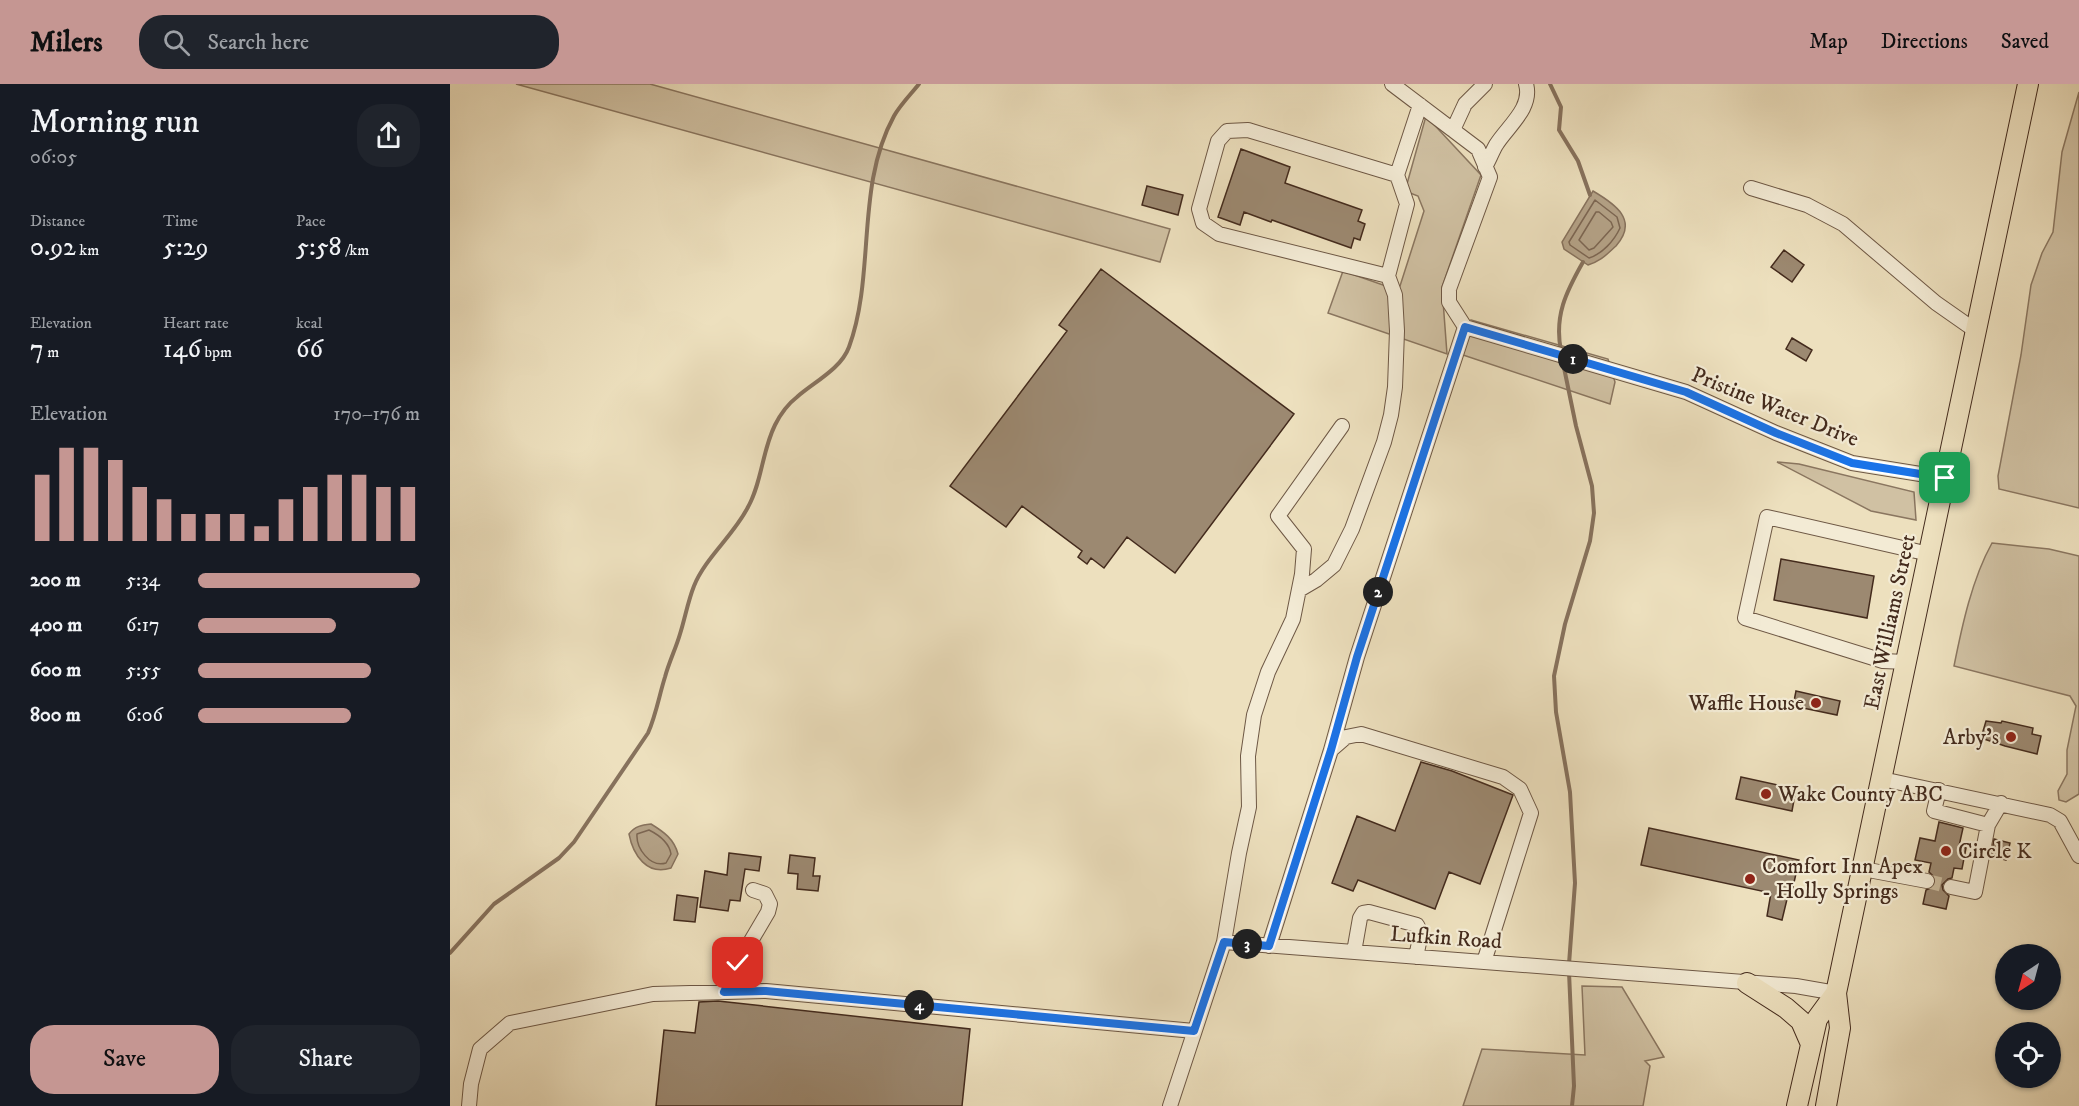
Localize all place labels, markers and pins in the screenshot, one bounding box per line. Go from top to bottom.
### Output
pin: 1 [1558,344,1588,374]
pin [1919,452,1970,503]
pin: 2 [1363,577,1393,607]
place label: Waffle House [1688,690,1804,717]
marker: Waffle House [1809,696,1823,710]
place label: Arby's [1943,724,1999,751]
marker: Arby's [2004,730,2018,744]
place label: Wake County ABC [1777,781,1943,808]
marker: Wake County ABC [1759,787,1773,801]
place label: Circle K [1958,838,2032,865]
marker: Circle K [1939,844,1953,858]
place label: Comfort Inn Apex - Holly Springs [1762,853,1923,905]
marker: Comfort Inn Apex - Holly Springs [1743,872,1757,886]
pin: 3 [1232,929,1262,959]
pin [712,937,763,988]
pin: 4 [904,990,934,1020]

